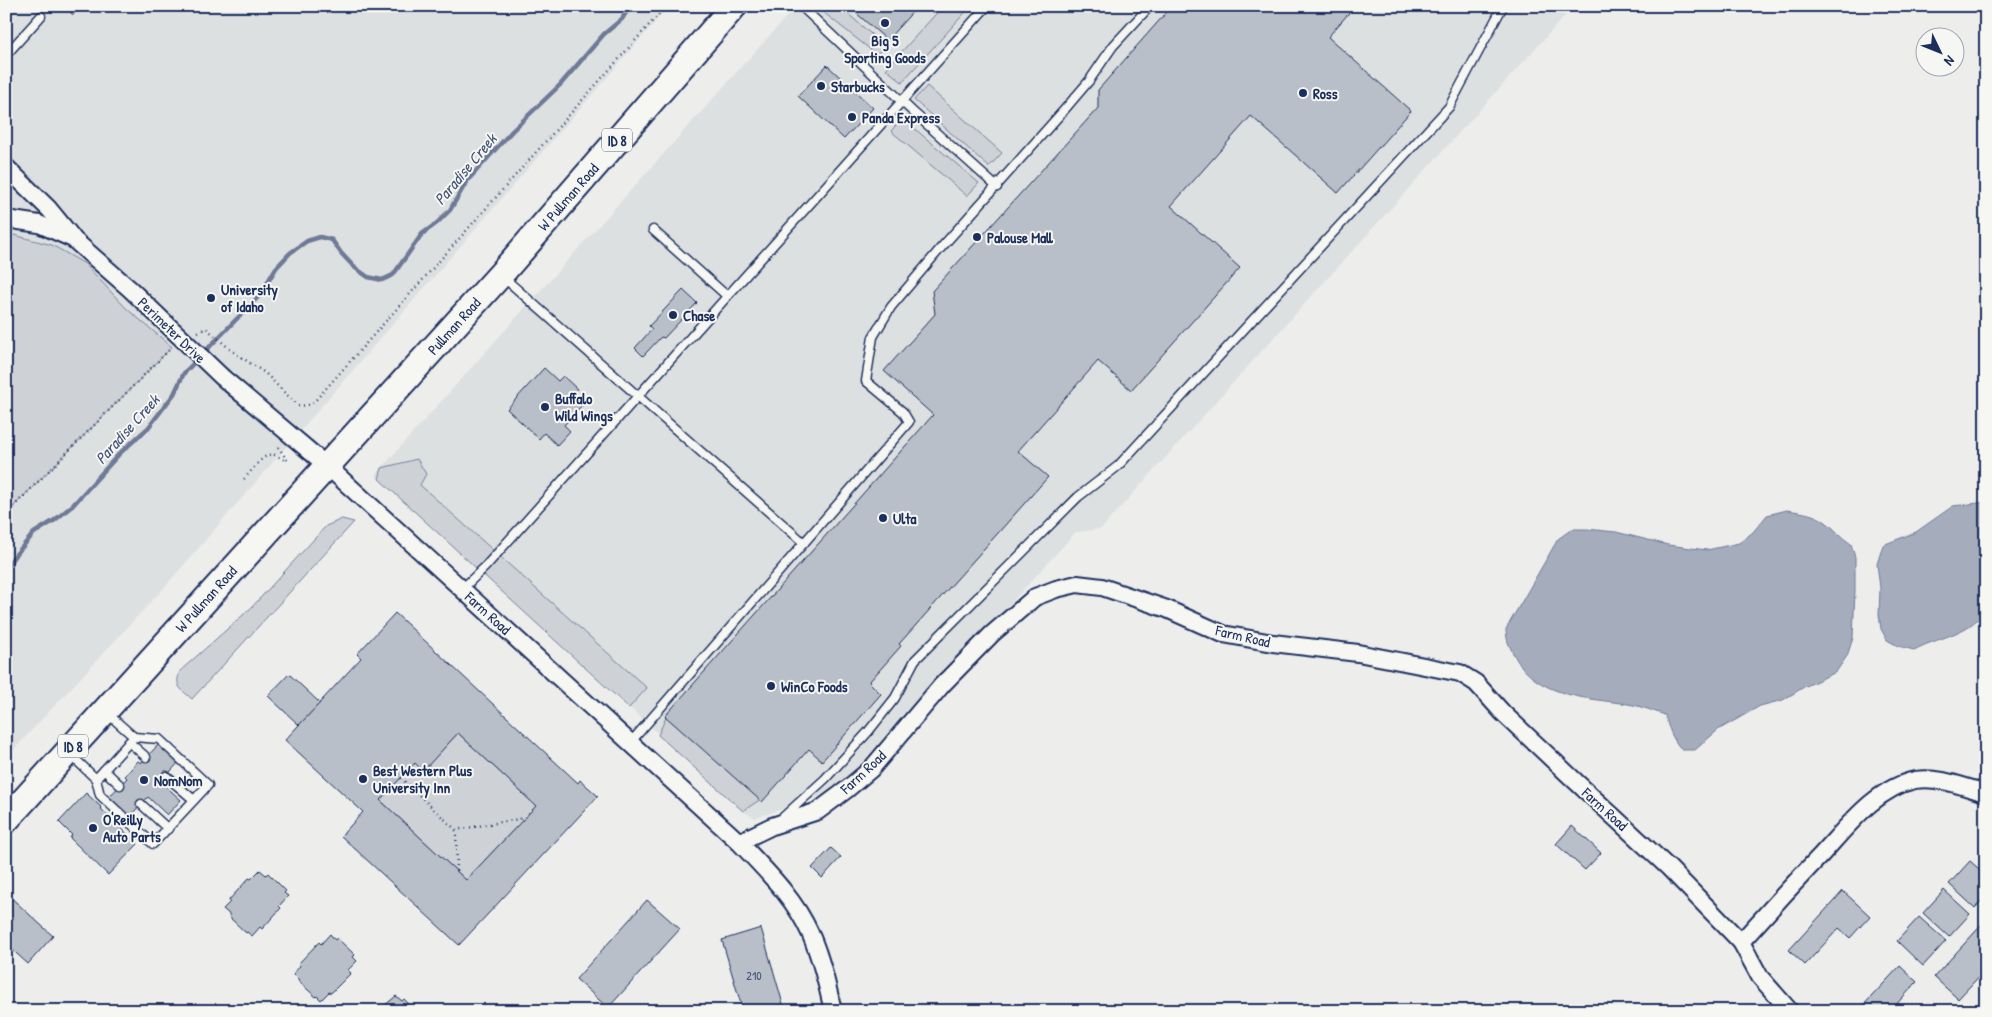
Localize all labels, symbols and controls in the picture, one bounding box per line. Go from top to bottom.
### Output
marker: Big 5 Sporting Goods [879,17,891,29]
north arrow [1914,28,1964,78]
place label: Big 5 Sporting Goods [844,30,926,69]
text: N [1940,52,1959,71]
place label: Starbucks [831,76,885,97]
marker: Starbucks [815,80,827,92]
place label: Ross [1313,83,1338,104]
marker: Ross [1297,87,1309,99]
place label: Panda Express [862,107,940,129]
marker: Panda Express [846,111,858,123]
water label: Paradise Creek [429,128,502,209]
road number: ID 8 [602,128,632,152]
street label: W Pullman Road [533,159,603,235]
place label: Palouse Mall [987,227,1053,248]
marker: Palouse Mall [971,231,983,243]
place label: University of Idaho [221,279,278,317]
street label: Perimeter Drive [133,292,211,368]
marker: University of Idaho [205,292,217,304]
street label: Pullman Road [423,293,486,359]
place label: Chase [683,305,715,326]
marker: Chase [667,309,679,321]
water label: Paradise Creek [90,388,165,469]
place label: Buffalo Wild Wings [555,388,613,427]
marker: Buffalo Wild Wings [539,401,551,413]
place label: Ulta [893,508,916,529]
marker: Ulta [877,512,889,524]
street label: W Pullman Road [170,561,242,637]
street label: Farm Road [460,586,516,639]
street label: Farm Road [1213,619,1273,653]
place label: WinCo Foods [781,676,848,697]
marker: WinCo Foods [765,680,777,692]
road number: ID 8 [58,734,88,758]
street label: Farm Road [835,745,891,799]
place label: Best Western Plus University Inn [373,760,472,799]
place label: NomNom [154,770,202,791]
marker: Best Western Plus University Inn [357,773,369,785]
marker: NomNom [138,774,150,786]
street label: Farm Road [1577,782,1633,835]
place label: O'Reilly Auto Parts [103,809,161,847]
marker: O'Reilly Auto Parts [87,822,99,834]
house number: 210 [746,967,762,984]

